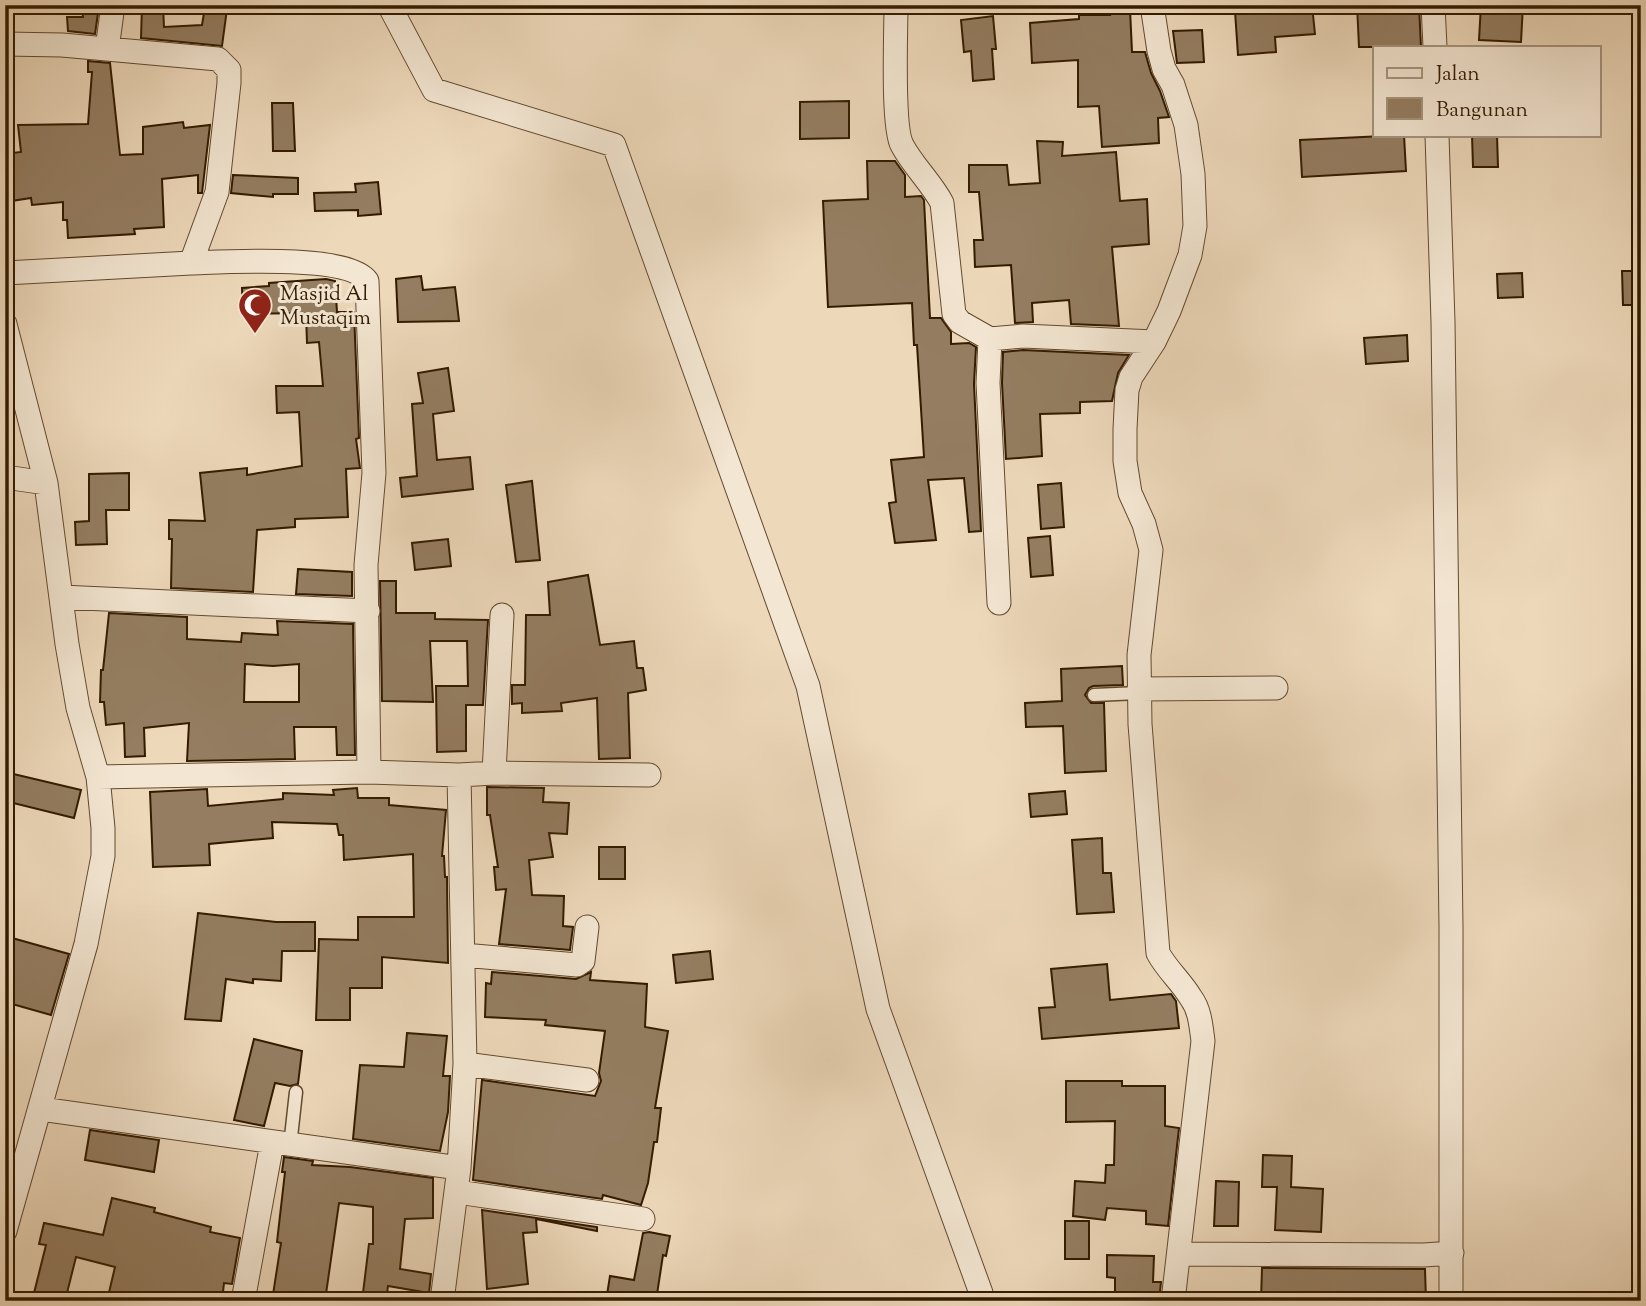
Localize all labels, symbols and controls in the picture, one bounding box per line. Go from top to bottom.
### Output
legend [1373,46,1600,136]
text: Jalan [1435,60,1480,90]
text: Bangunan [1436,96,1528,126]
place label: Masjid Al Mustaqim [280,280,371,334]
mosque icon: Masjid Al Mustaqim [236,286,274,335]

